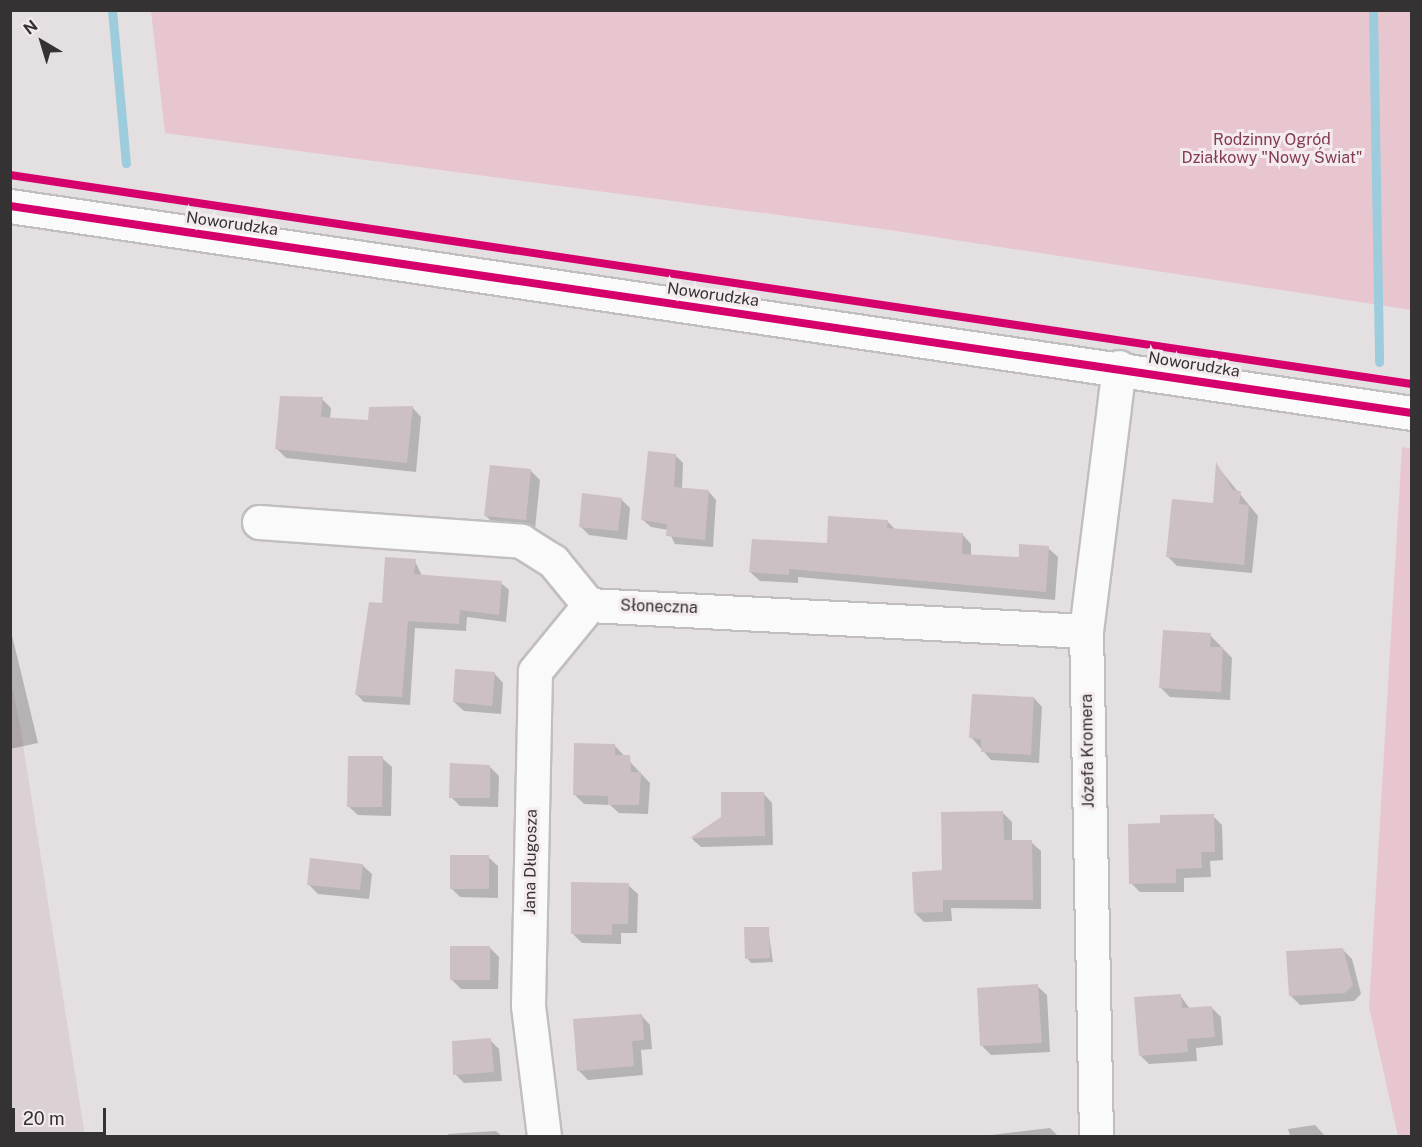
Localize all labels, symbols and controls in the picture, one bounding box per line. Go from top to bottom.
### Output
north arrow [12,12,72,72]
text: N [20,16,41,39]
park label: Rodzinny Ogród Działkowy "Nowy Świat" [1181,130,1363,168]
street label: Noworudzka [185,208,279,240]
street label: Noworudzka [666,279,760,311]
street label: Noworudzka [1147,348,1241,382]
street label: Słoneczna [620,596,698,618]
street label: Józefa Kromera [1077,694,1099,808]
street label: Jana Długosza [520,809,542,915]
scale bar [15,1096,110,1134]
text: 20 m [23,1108,65,1129]

